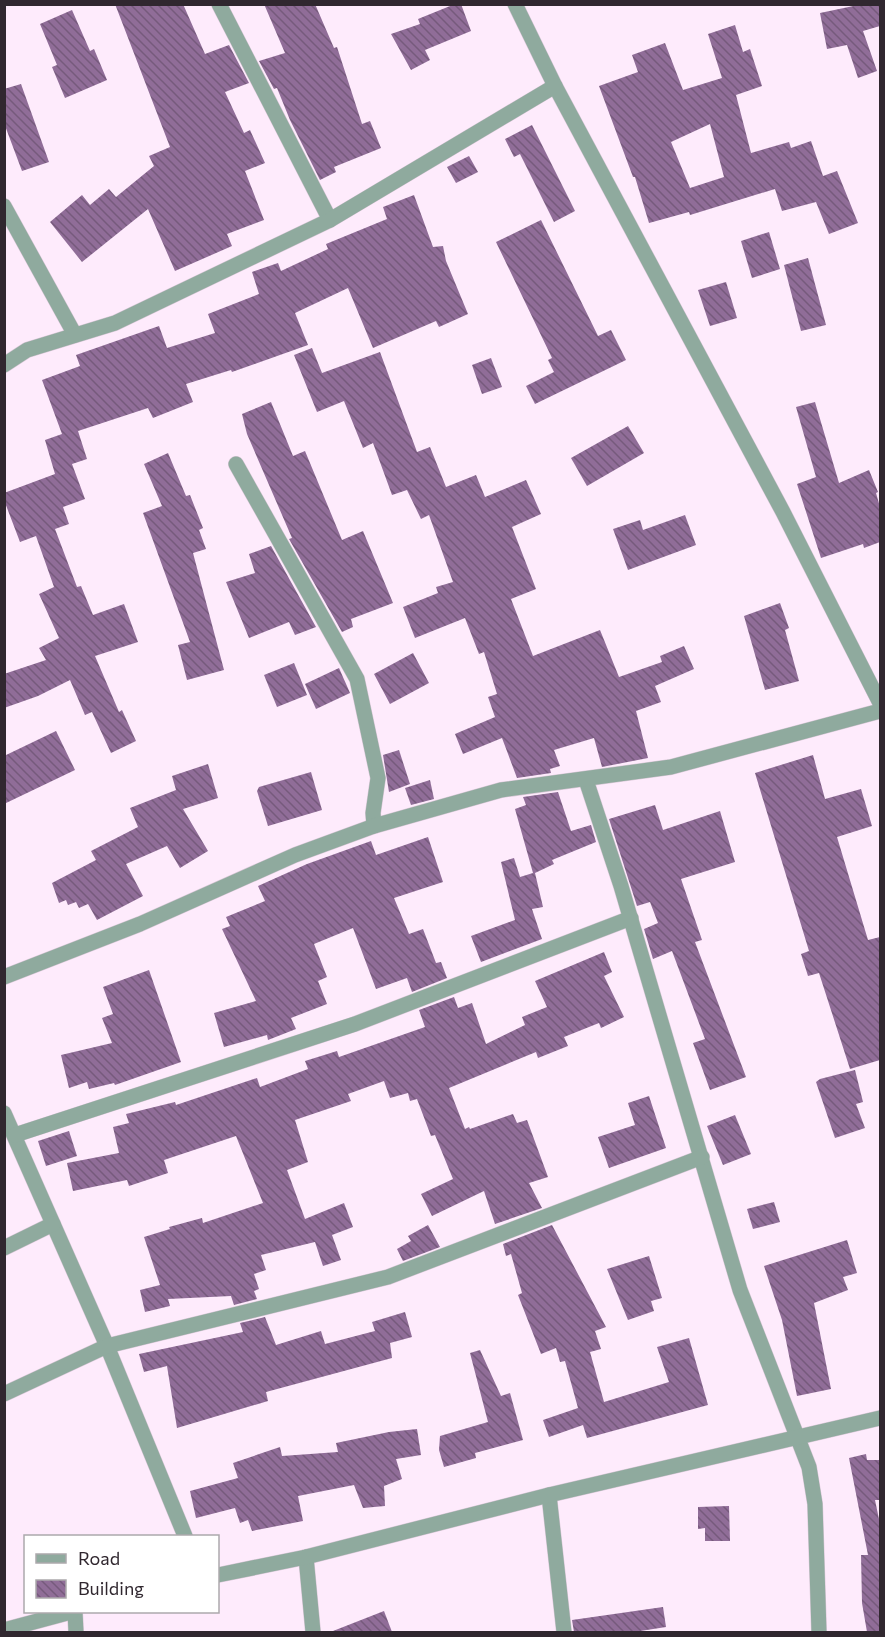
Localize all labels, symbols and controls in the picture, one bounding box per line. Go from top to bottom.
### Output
legend [24,1535,219,1613]
text: Road [78,1547,120,1569]
text: Building [78,1577,144,1599]

